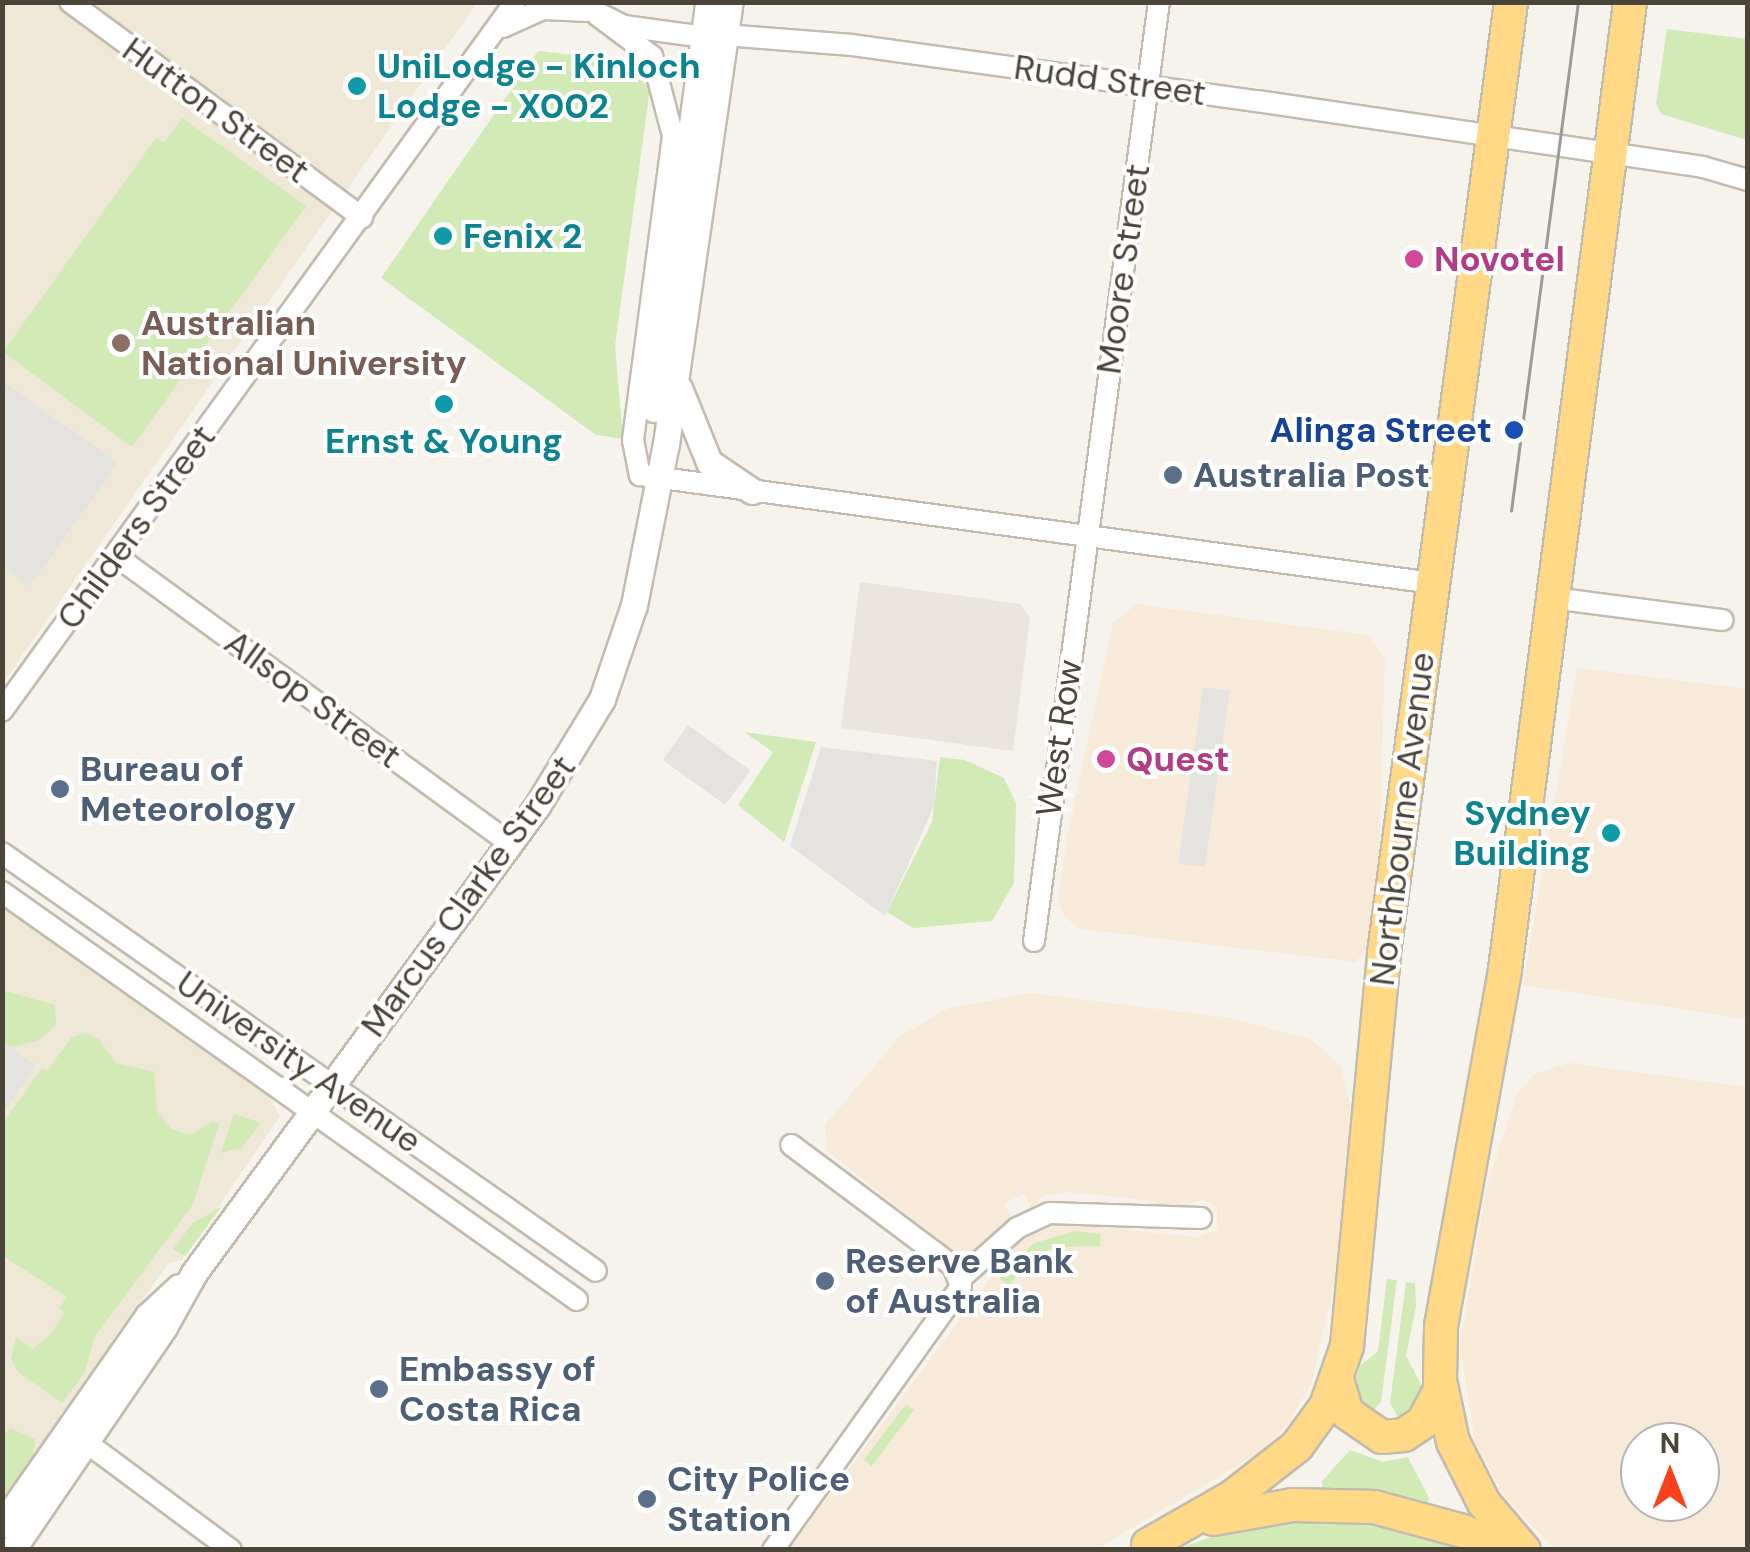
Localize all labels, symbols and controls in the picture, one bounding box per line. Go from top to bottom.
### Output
street label: Hutton Street [115,28,317,192]
place label: UniLodge - Kinloch Lodge - X002 [377,45,701,127]
street label: Rudd Street [1011,46,1209,114]
marker: UniLodge - Kinloch Lodge - X002 [346,75,368,97]
street label: Moore Street [1087,161,1159,377]
place label: Fenix 2 [463,215,582,257]
marker: Fenix 2 [432,225,454,247]
place label: Novotel [1434,238,1565,280]
marker: Novotel [1403,248,1425,270]
place label: Australian National University [141,302,467,384]
marker: Australian National University [110,332,132,354]
marker: Ernst & Young [433,393,455,415]
place label: Alinga Street [1270,409,1492,451]
street label: Childers Street [48,417,224,637]
marker: Alinga Street [1501,417,1527,443]
place label: Ernst & Young [325,420,563,462]
place label: Australia Post [1193,454,1430,496]
marker: Australia Post [1162,464,1184,486]
street label: Allsop Street [217,621,409,777]
street label: Northbourne Avenue [1361,650,1443,988]
street label: West Row [1027,657,1091,819]
place label: Quest [1126,738,1229,780]
street label: Marcus Clarke Street [352,747,584,1045]
place label: Bureau of Meteorology [80,748,296,830]
marker: Quest [1095,748,1117,770]
marker: Bureau of Meteorology [49,778,71,800]
place label: Sydney Building [1453,792,1591,874]
marker: Sydney Building [1600,822,1622,844]
street label: University Avenue [169,962,429,1162]
place label: Reserve Bank of Australia [845,1240,1074,1322]
marker: Reserve Bank of Australia [814,1270,836,1292]
place label: Embassy of Costa Rica [399,1348,596,1430]
marker: Embassy of Costa Rica [368,1378,390,1400]
north arrow [1620,1422,1720,1522]
text: N [1660,1425,1680,1462]
place label: City Police Station [667,1458,850,1540]
marker: City Police Station [636,1488,658,1510]

